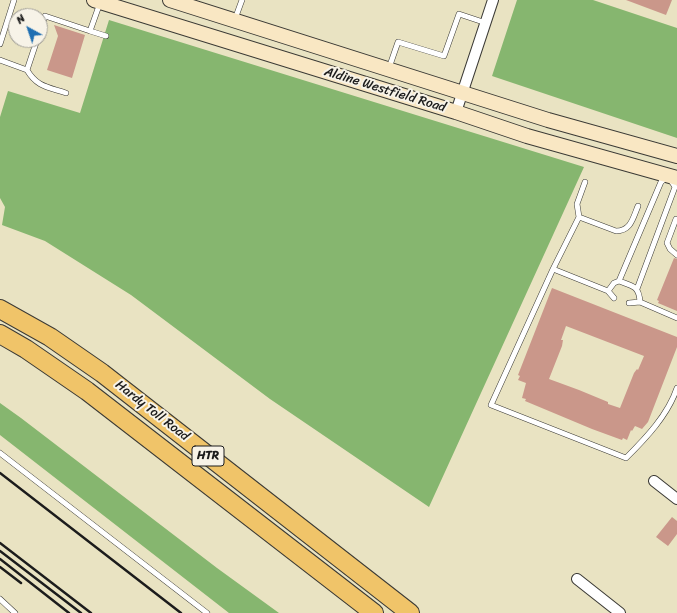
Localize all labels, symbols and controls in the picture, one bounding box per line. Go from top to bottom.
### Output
north arrow [8,8,48,48]
text: N [12,9,30,29]
street label: Aldine Westfield Road [322,64,448,116]
street label: Hardy Toll Road [112,377,192,445]
road number: HTR [192,446,224,466]

